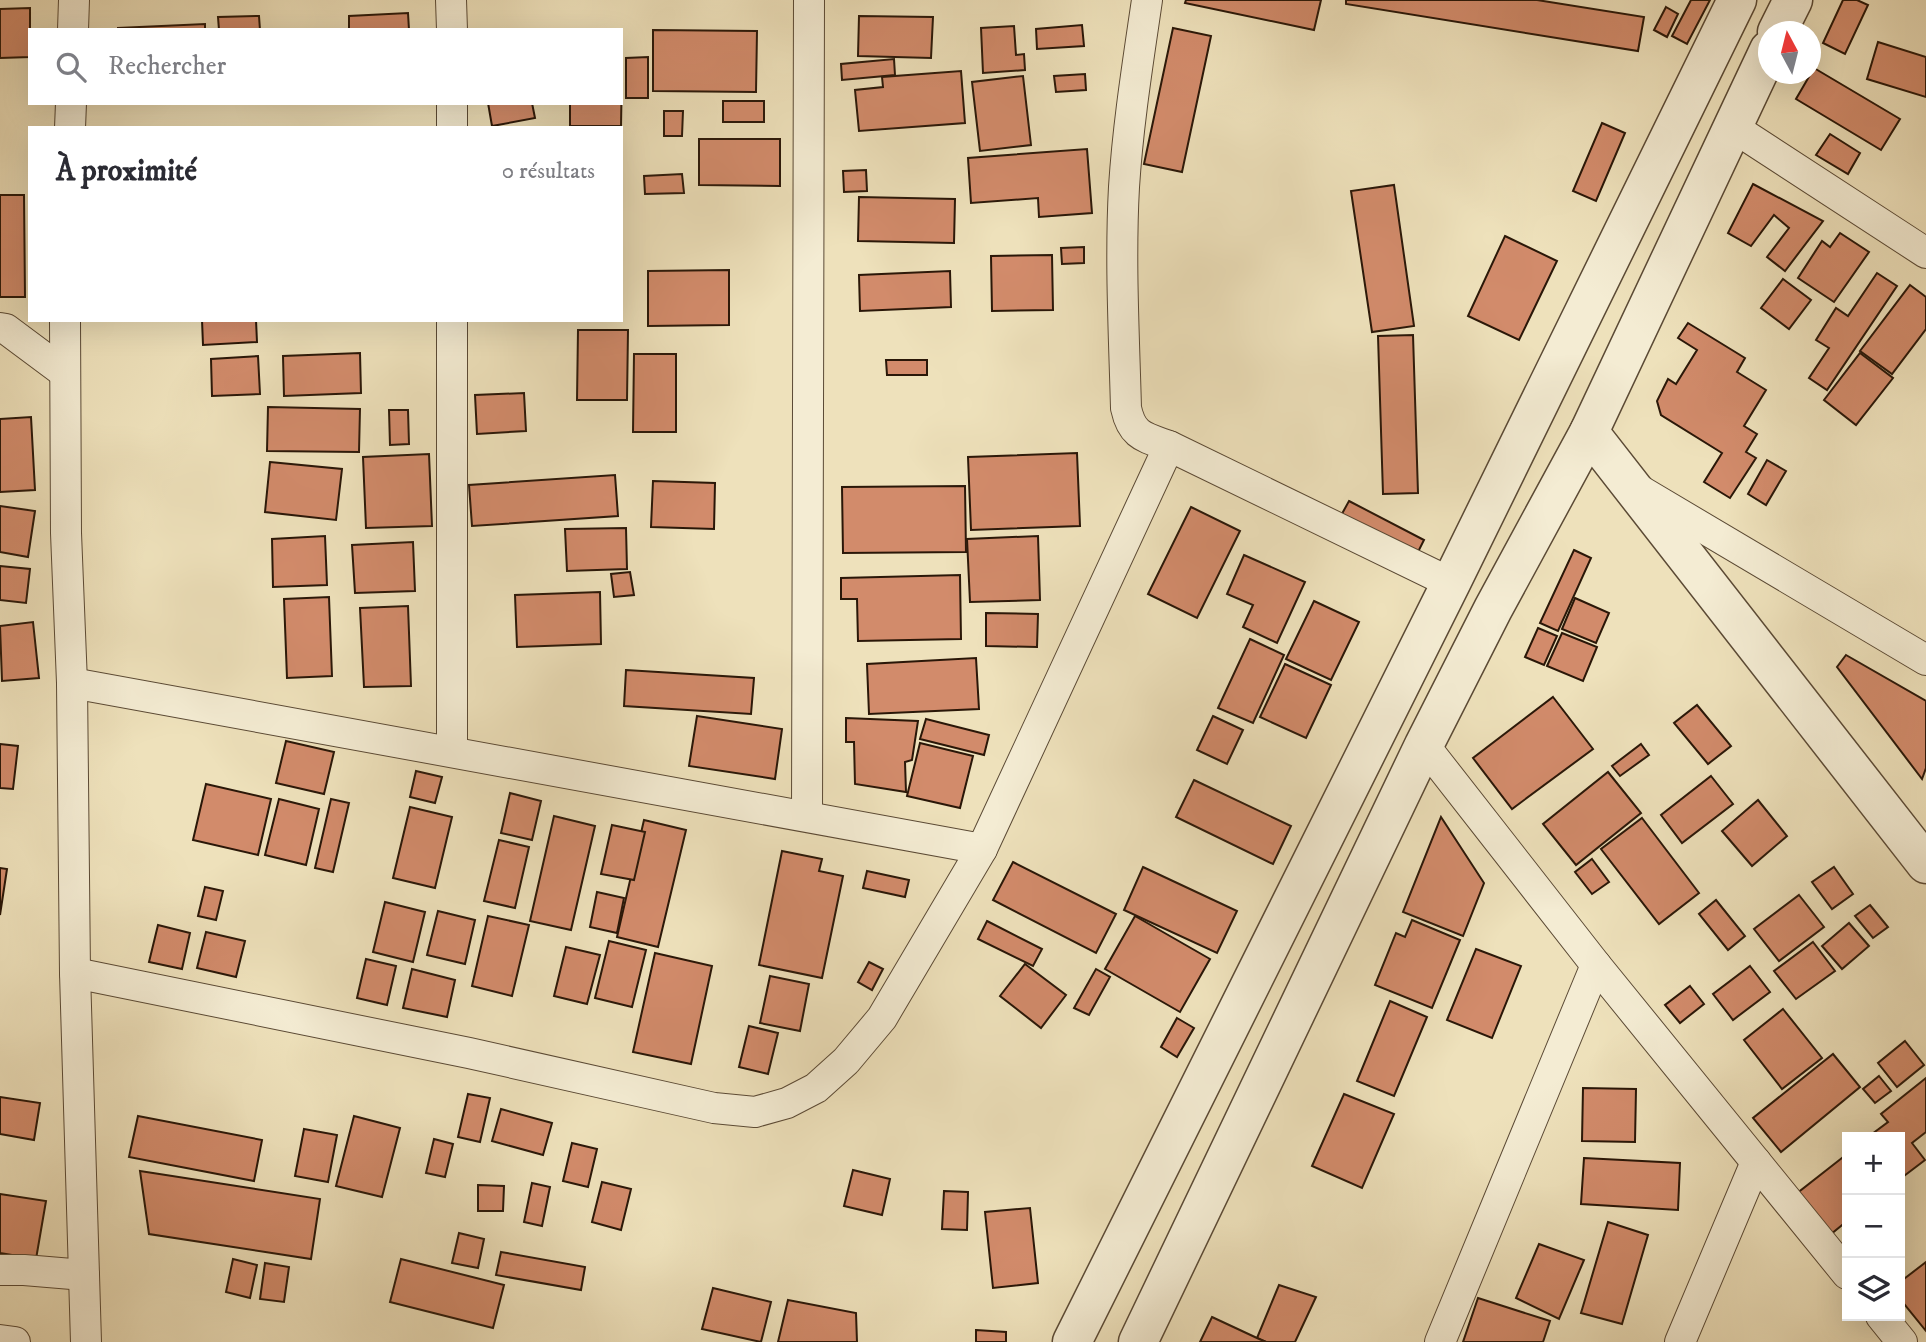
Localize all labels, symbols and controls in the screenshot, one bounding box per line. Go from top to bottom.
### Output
north arrow [1758,21,1821,84]
search box [28,28,623,105]
icon: search [52,48,90,86]
text: Rechercher [108,50,226,83]
text: À proximité [56,153,197,190]
text: 0 résultats [502,157,595,186]
map controls [1842,1132,1905,1321]
button: + [1842,1132,1905,1195]
button: − [1842,1195,1905,1258]
button: layers [1842,1258,1905,1321]

